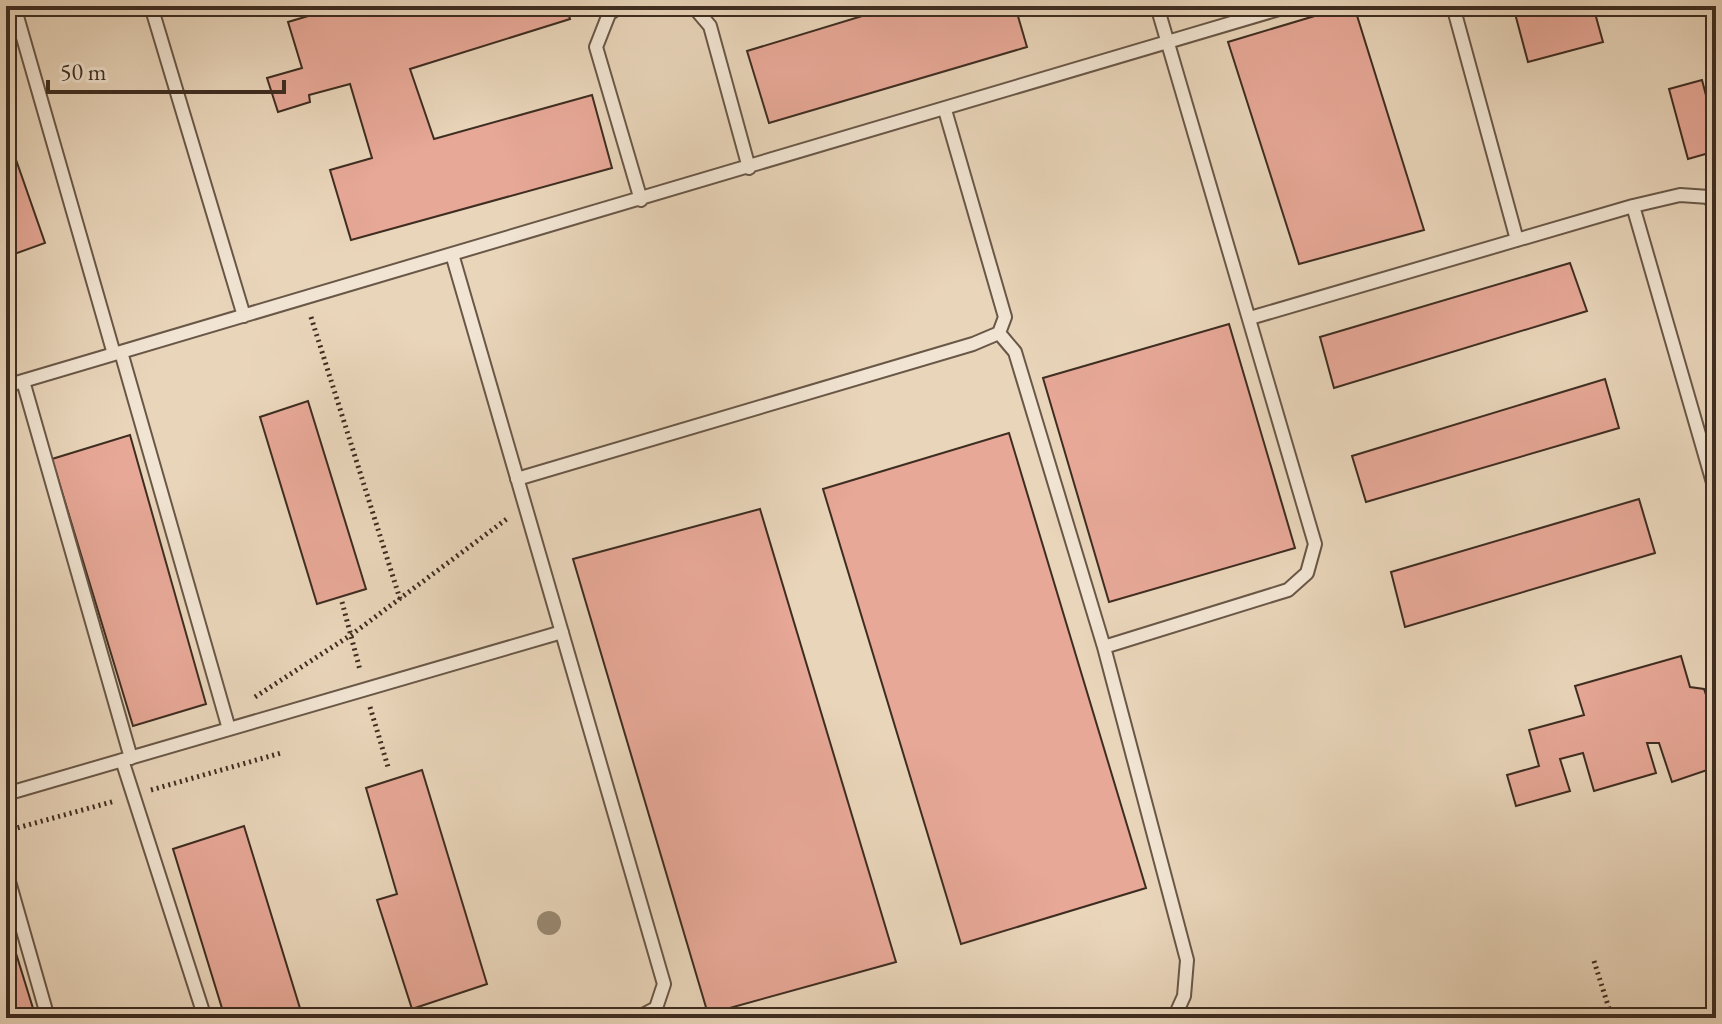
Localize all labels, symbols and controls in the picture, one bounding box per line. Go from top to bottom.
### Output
scale bar [48,44,284,94]
text: 50 m [60,56,107,87]

